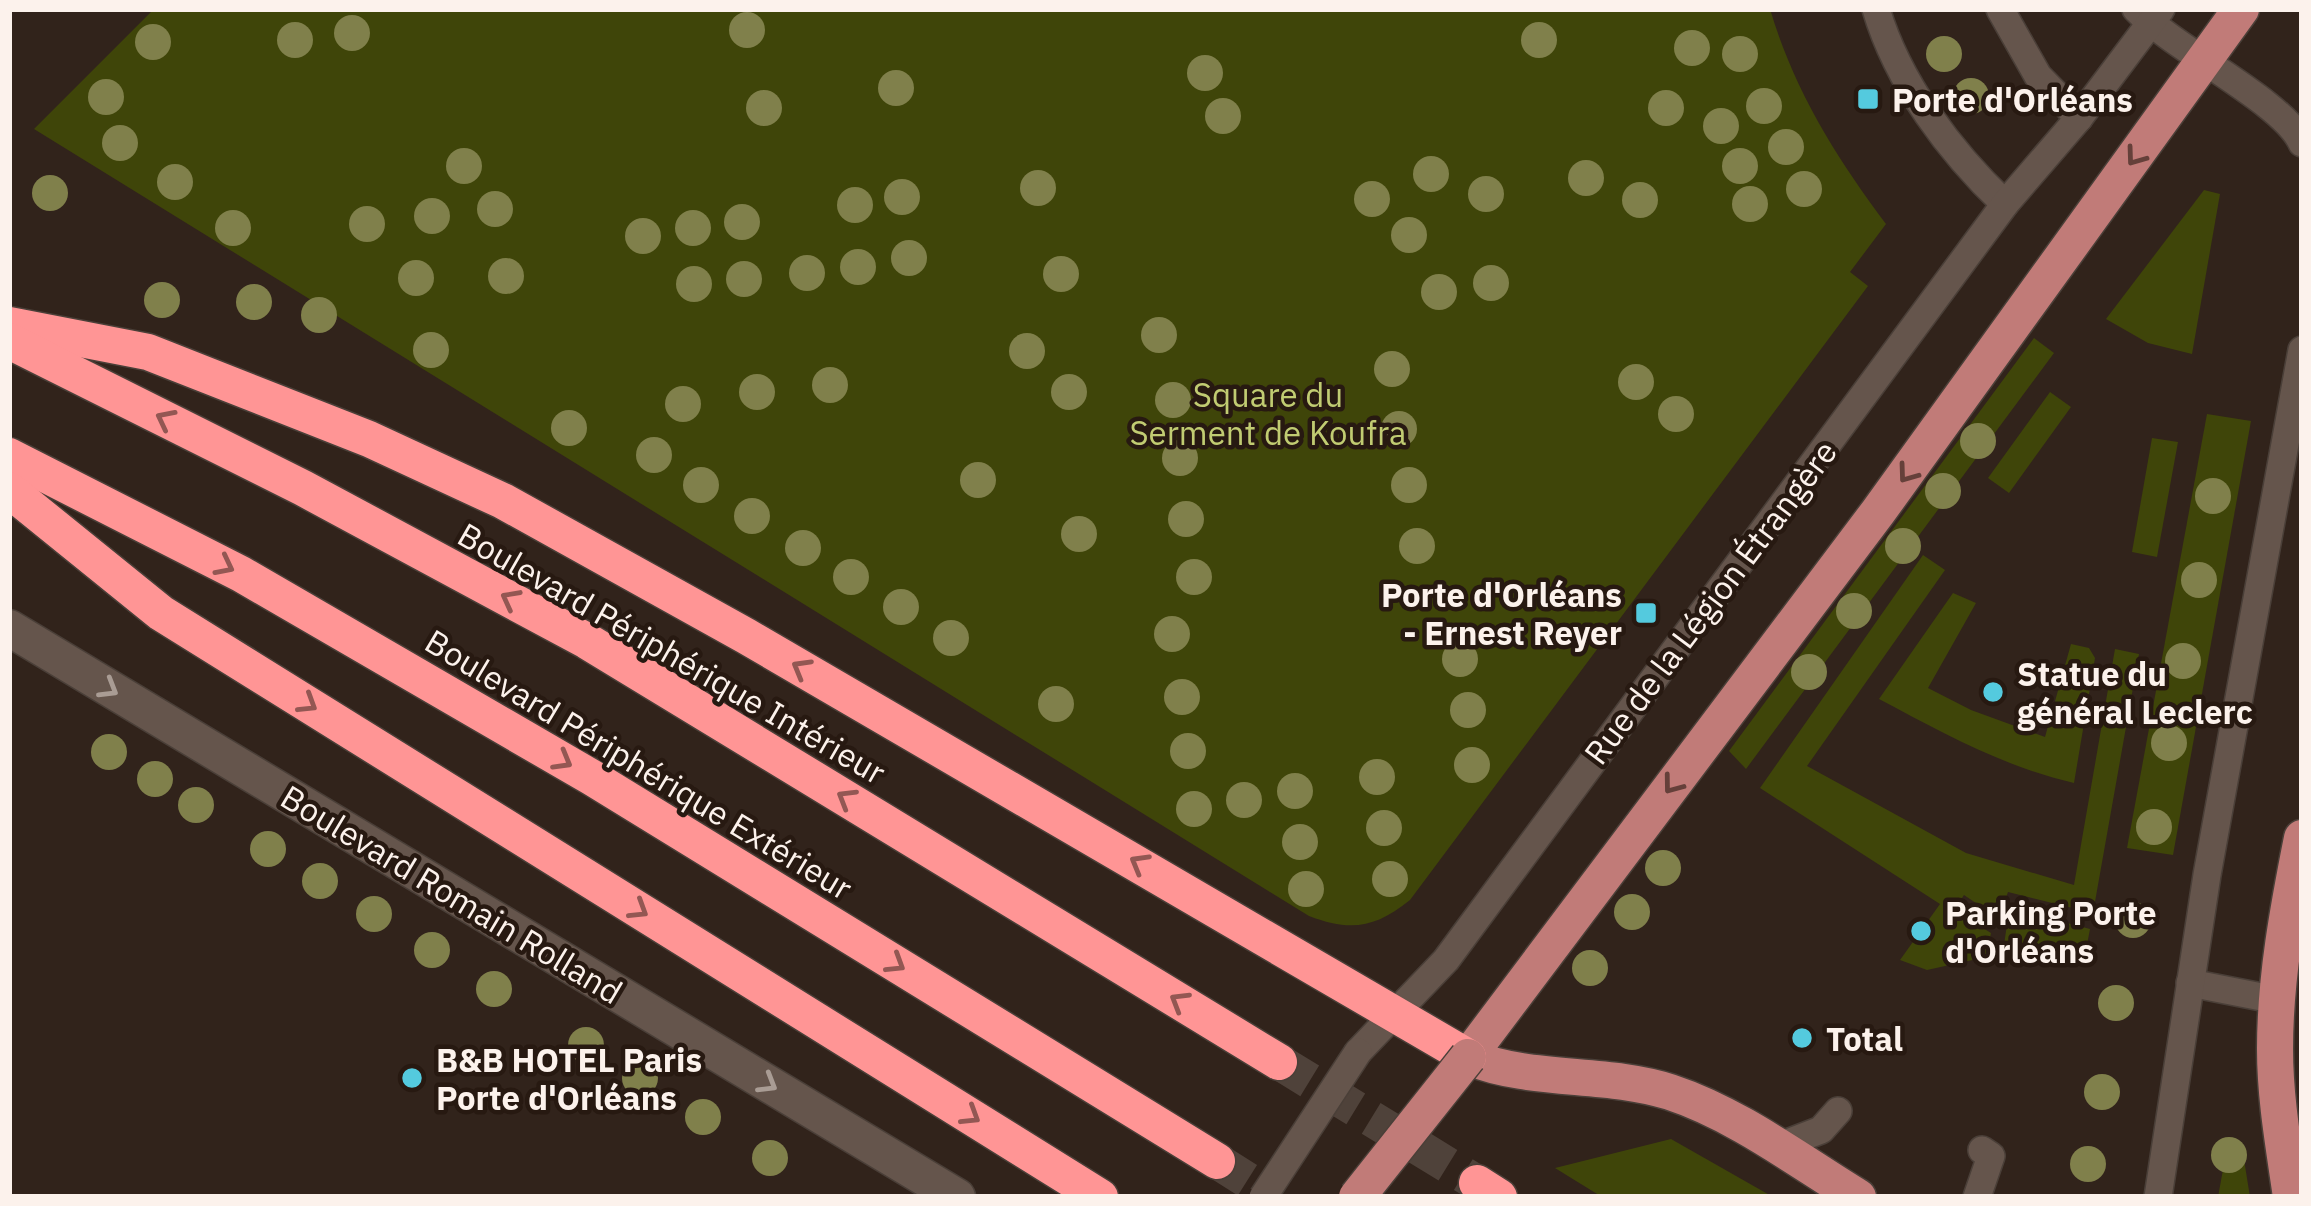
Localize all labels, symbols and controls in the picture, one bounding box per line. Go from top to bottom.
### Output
place label: Porte d'Orléans [1892,78,2133,121]
marker: Porte d'Orléans [1855,86,1881,112]
one-way arrow [2127,144,2149,166]
park label: Square du Serment de Koufra [1129,373,1407,454]
one-way arrow [156,409,177,433]
street label: Rue de la Légion Étrangère [1574,431,1846,773]
one-way arrow [1899,460,1921,482]
street label: Boulevard Périphérique Intérieur [450,513,894,793]
one-way arrow [213,552,235,575]
place label: Porte d'Orléans - Ernest Reyer [1381,573,1622,654]
one-way arrow [502,590,523,613]
marker: Porte d'Orléans - Ernest Reyer [1633,600,1659,626]
street label: Boulevard Périphérique Extérieur [418,619,860,909]
place label: Statue du général Leclerc [2017,652,2253,733]
one-way arrow [792,660,814,683]
one-way arrow [96,674,118,697]
marker: Statue du général Leclerc [1980,679,2006,705]
one-way arrow [295,690,317,712]
one-way arrow [551,746,572,769]
one-way arrow [1665,772,1687,794]
street label: Boulevard Romain Rolland [273,775,631,1013]
one-way arrow [837,790,859,813]
one-way arrow [1130,855,1152,878]
place label: Parking Porte d'Orléans [1945,891,2157,972]
one-way arrow [626,896,648,918]
marker: Parking Porte d'Orléans [1908,918,1934,944]
one-way arrow [883,950,905,972]
one-way arrow [1170,993,1192,1016]
place label: Total [1826,1017,1903,1060]
marker: Total [1789,1025,1815,1051]
place label: B&B HOTEL Paris Porte d'Orléans [436,1038,702,1119]
marker: B&B HOTEL Paris Porte d'Orléans [399,1065,425,1091]
one-way arrow [755,1069,777,1092]
one-way arrow [957,1102,979,1124]

